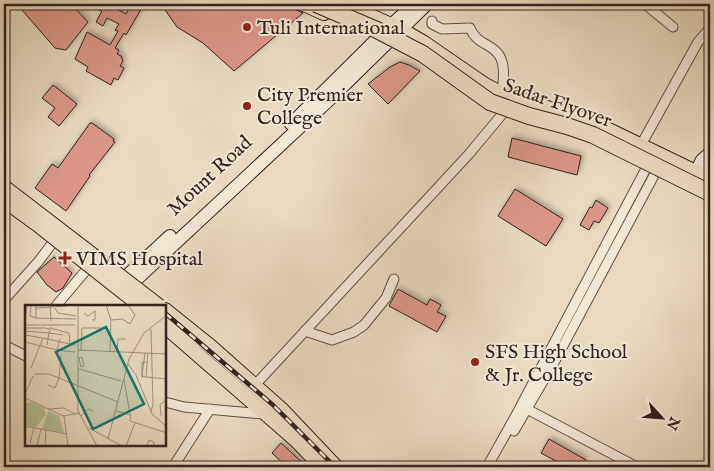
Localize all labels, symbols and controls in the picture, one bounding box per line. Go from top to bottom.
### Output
place label: Tuli International [257,16,405,41]
marker: Tuli International [241,21,253,33]
street label: Sadar Flyover [500,73,616,134]
place label: City Premier College [257,83,364,131]
marker: City Premier College [241,100,253,112]
street label: Mount Road [162,130,258,222]
place label: VIMS Hospital [75,247,203,272]
marker: VIMS Hospital [58,251,72,265]
inset map [25,305,166,446]
place label: SFS High School & Jr. College [485,340,628,388]
marker: SFS High School & Jr. College [469,356,481,368]
north arrow [636,394,686,444]
text: N [662,413,684,433]

